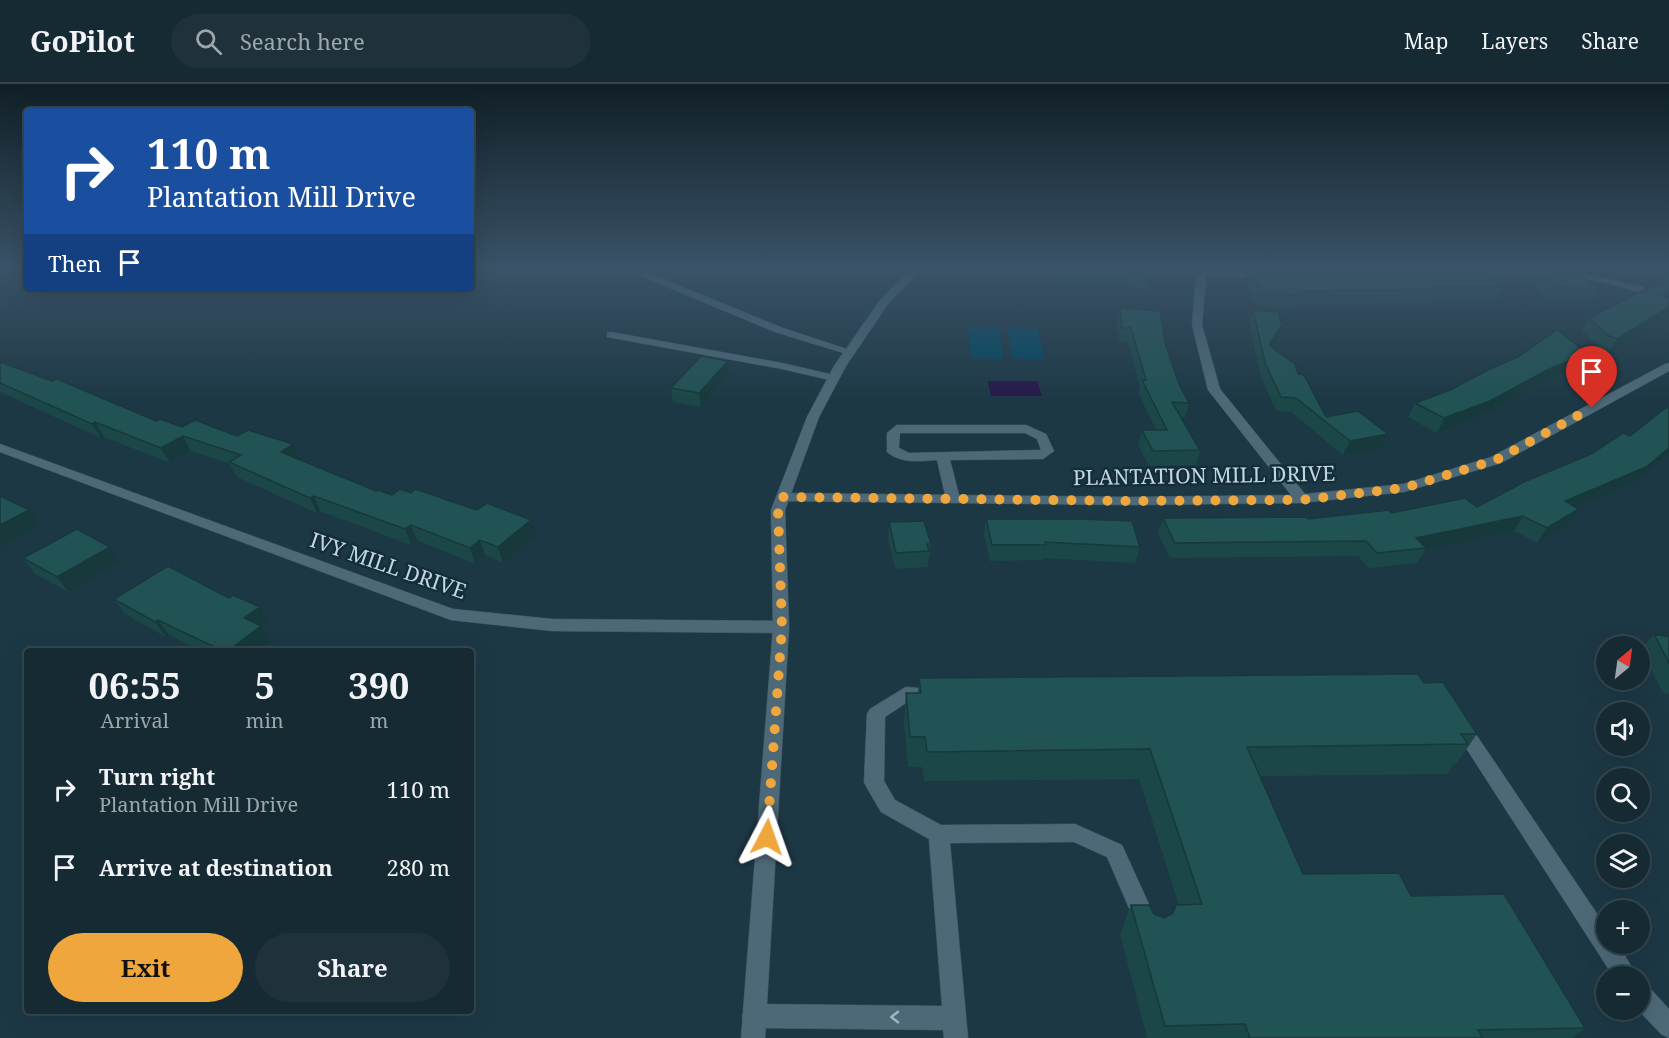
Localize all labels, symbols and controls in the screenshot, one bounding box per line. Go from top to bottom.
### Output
search box [171,14,591,68]
text: GoPilot [30,22,135,60]
icon: search [192,25,225,58]
text: Search here [240,26,365,56]
text: Map [1404,27,1448,55]
text: Layers [1481,27,1548,55]
text: Share [1581,27,1639,55]
text: 110 m [147,124,271,181]
icon: right [48,132,126,210]
text: Plantation Mill Drive [147,178,416,215]
icon: arrive [113,246,146,279]
text: Then [48,248,101,278]
pin [1566,346,1617,408]
icon: arrive [1575,355,1608,388]
street label: PLANTATION MILL DRIVE [1073,459,1335,491]
street label: IVY MILL DRIVE [306,525,470,605]
north arrow [1596,636,1650,690]
map controls [1596,636,1650,1020]
text: 06:55 [89,661,181,710]
text: 5 [254,661,275,710]
text: 390 [348,661,409,710]
button: sound [1596,702,1650,756]
text: Arrival [101,707,169,734]
text: min [246,707,284,734]
text: m [369,707,388,734]
text: Turn right [99,761,215,791]
button: search [1596,768,1650,822]
icon: right [48,773,81,806]
text: 110 m [387,774,450,804]
text: Plantation Mill Drive [99,791,298,818]
position arrow [735,805,799,869]
button: layers [1596,834,1650,888]
icon: arrive [48,851,81,884]
text: Arrive at destination [99,852,333,882]
text: 280 m [387,852,450,882]
button: + [1596,900,1650,954]
button: Exit [48,933,243,1002]
button: Share [255,933,450,1002]
button: − [1596,966,1650,1020]
one-way arrow [890,1011,899,1023]

